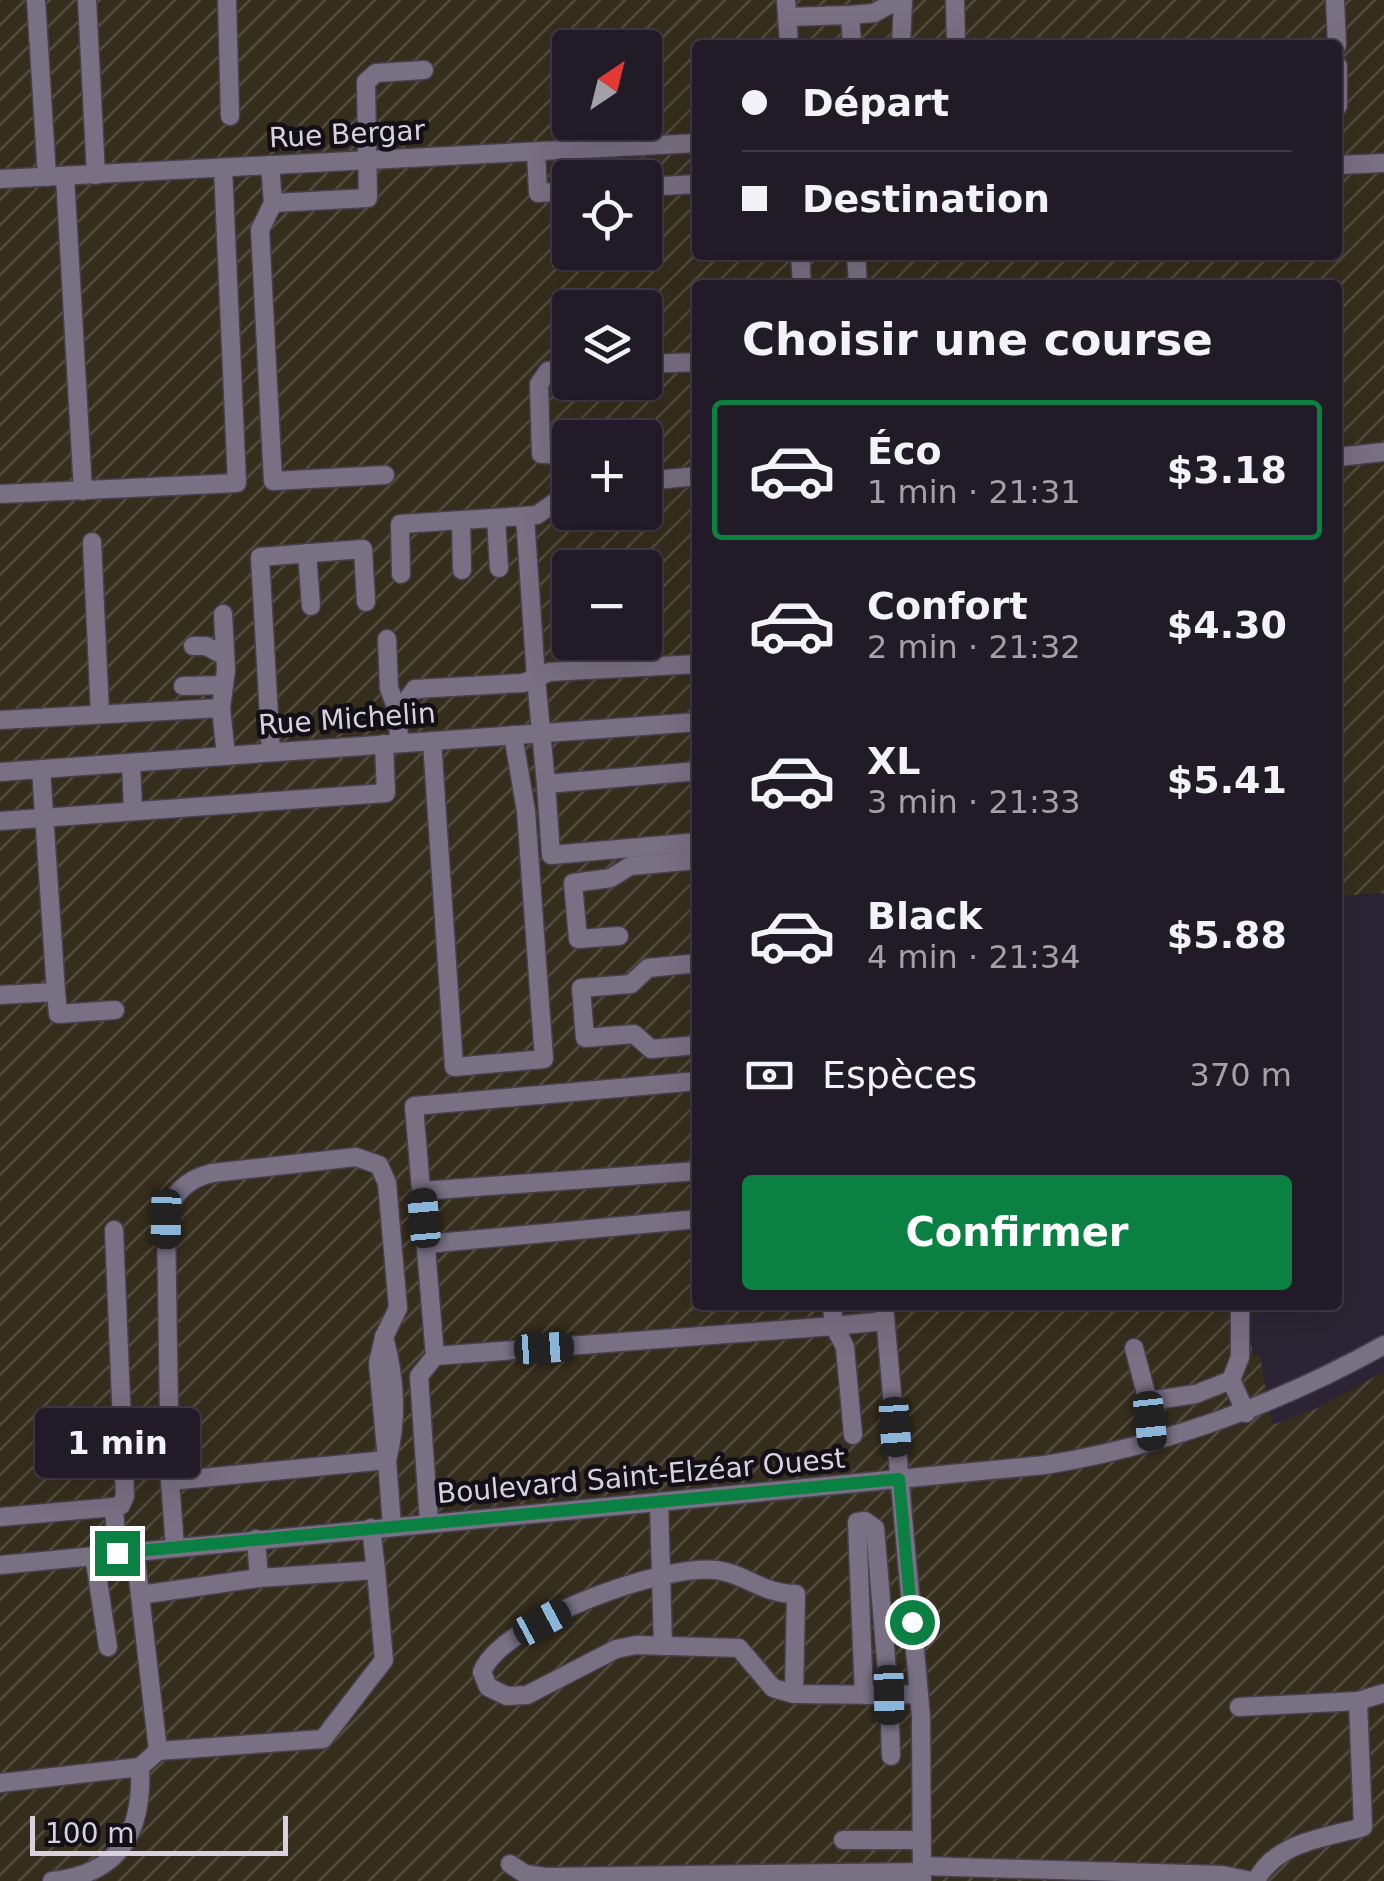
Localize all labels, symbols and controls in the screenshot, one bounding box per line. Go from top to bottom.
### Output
north arrow [552,30,662,140]
map controls [552,30,662,660]
text: Départ [802,81,949,125]
street label: Rue Bergar [268,113,426,155]
button: locate [552,160,662,270]
text: Destination [802,177,1050,221]
button: layers [552,290,662,400]
text: Choisir une course [742,313,1213,366]
button: + [552,420,662,530]
icon: car [747,425,837,515]
text: Éco [867,429,942,473]
text: $3.18 [1167,448,1287,492]
text: 1 min · 21:31 [867,473,1081,511]
button: − [552,550,662,660]
icon: car [747,580,837,670]
text: Confort [867,584,1028,628]
text: $4.30 [1167,603,1287,647]
text: 2 min · 21:32 [867,628,1081,666]
street label: Rue Michelin [257,696,437,742]
icon: car [747,735,837,825]
text: XL [867,739,921,783]
text: $5.41 [1167,758,1287,802]
text: 3 min · 21:33 [867,783,1081,821]
icon: car [747,890,837,980]
text: Black [867,894,982,938]
text: $5.88 [1167,913,1287,957]
text: 4 min · 21:34 [867,938,1081,976]
icon: cash [742,1048,797,1103]
text: Espèces [822,1053,977,1097]
text: 370 m [1190,1056,1292,1094]
button: Confirmer [742,1175,1292,1290]
car [406,1187,442,1249]
car [150,1189,182,1249]
car [513,1331,575,1365]
car [1132,1390,1168,1452]
car [878,1396,912,1458]
callout: 1 min [34,1408,200,1478]
text: 1 min [67,1424,168,1462]
street label: Boulevard Saint-Elzéar Ouest [436,1442,846,1510]
route end [95,1531,140,1576]
car [508,1595,576,1649]
route start [890,1600,935,1645]
car [873,1665,905,1725]
scale bar [30,1811,288,1856]
text: 100 m [45,1817,135,1850]

